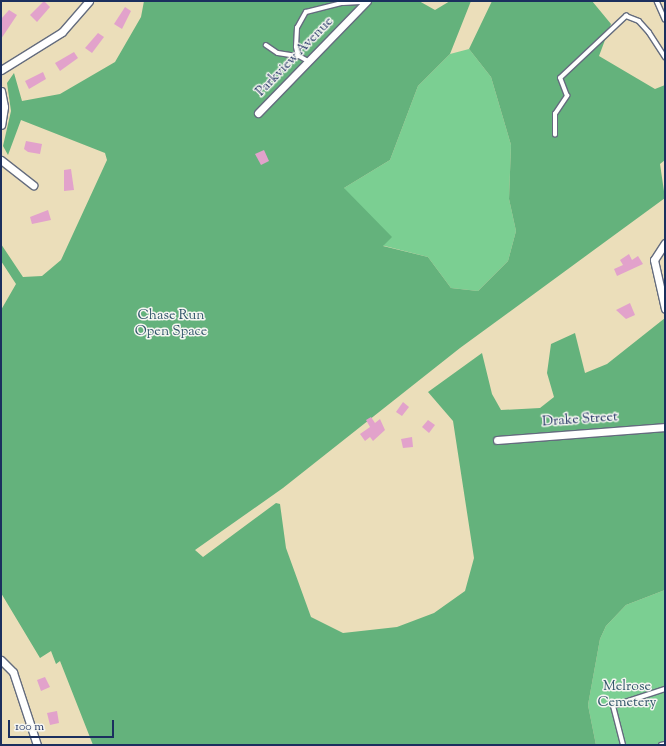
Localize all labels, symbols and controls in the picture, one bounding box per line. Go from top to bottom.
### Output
street label: Parkview Avenue [253,14,337,100]
park label: Chase Run Open Space [135,308,207,340]
street label: Drake Street [542,409,618,431]
park label: Melrose Cemetery [598,679,656,712]
scale bar [10,712,116,738]
text: 100 m [15,718,44,736]

